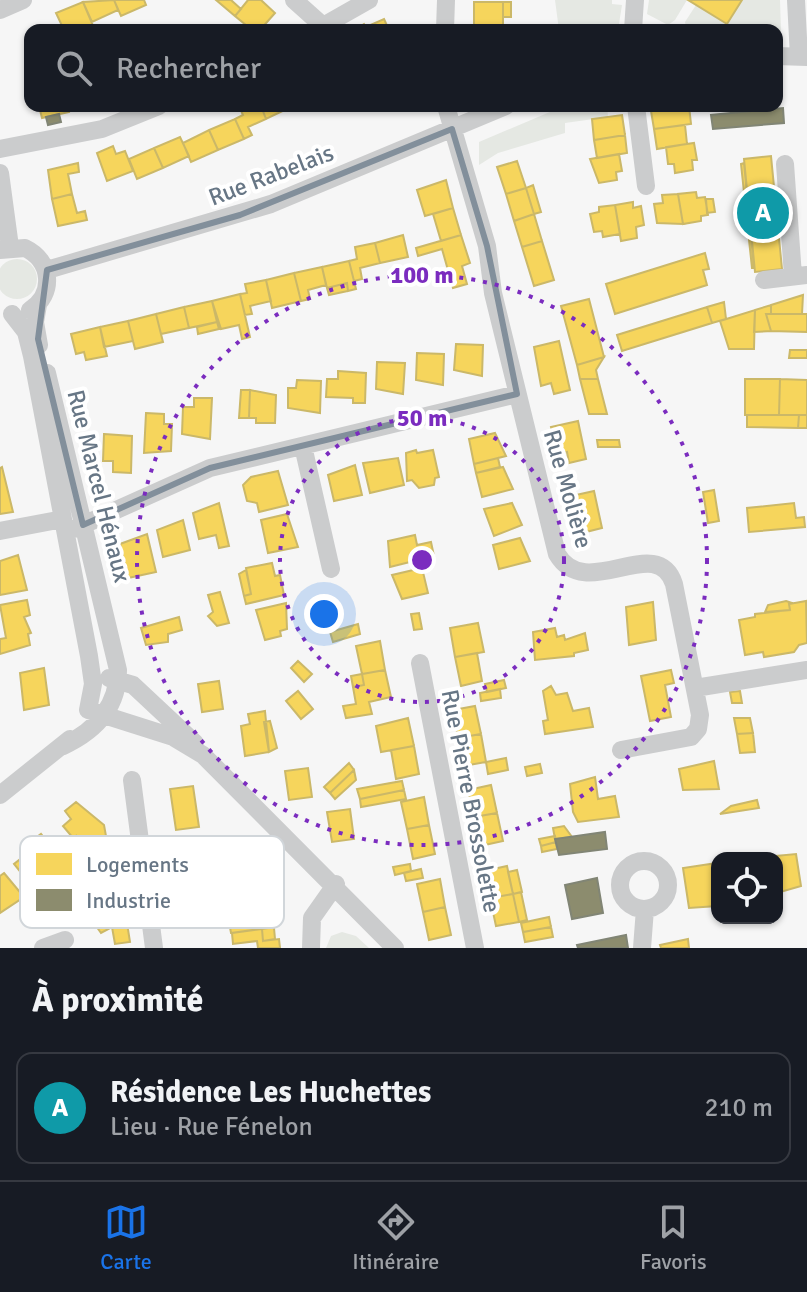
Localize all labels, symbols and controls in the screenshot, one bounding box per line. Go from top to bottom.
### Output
search box [24,24,783,112]
icon: search [52,46,96,90]
text: Rechercher [116,50,261,87]
street label: Rue Rabelais [204,137,338,213]
pin: A [737,183,789,243]
text: 100 m [390,260,454,290]
street label: Rue Marcel Hénaux [61,387,137,585]
text: 50 m [397,403,447,433]
street label: Rue Molière [537,426,599,552]
centre of rings [408,546,436,574]
your location [304,594,344,634]
street label: Rue Pierre Brossolette [435,687,507,915]
legend [20,836,284,928]
text: Logements [86,851,189,878]
map controls [711,852,783,924]
button: locate [711,852,783,924]
text: Industrie [86,887,171,914]
text: À proximité [32,979,203,1021]
text: Résidence Les Huchettes [110,1074,431,1111]
text: A [52,1092,68,1124]
text: 210 m [704,1092,773,1124]
text: Lieu · Rue Fénelon [110,1111,313,1143]
tab: Carte [100,1200,152,1275]
tab: Itinéraire [352,1200,439,1275]
tab: Favoris [640,1200,707,1275]

